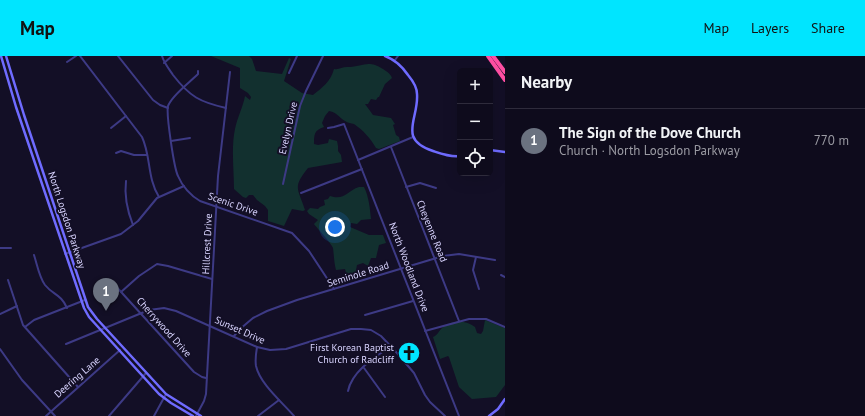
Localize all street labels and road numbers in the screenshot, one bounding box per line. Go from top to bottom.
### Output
street label: Evelyn Drive [276,101,300,155]
street label: North Logsdon Parkway [45,170,89,270]
street label: Scenic Drive [206,189,260,219]
street label: Cheyenne Road [414,198,450,264]
street label: Hillcrest Drive [199,213,215,275]
street label: North Woodland Drive [386,220,432,314]
street label: Seminole Road [326,258,390,290]
street label: Cherrywood Drive [134,294,194,360]
street label: Sunset Drive [213,313,267,347]
street label: Deering Lane [51,354,103,400]

